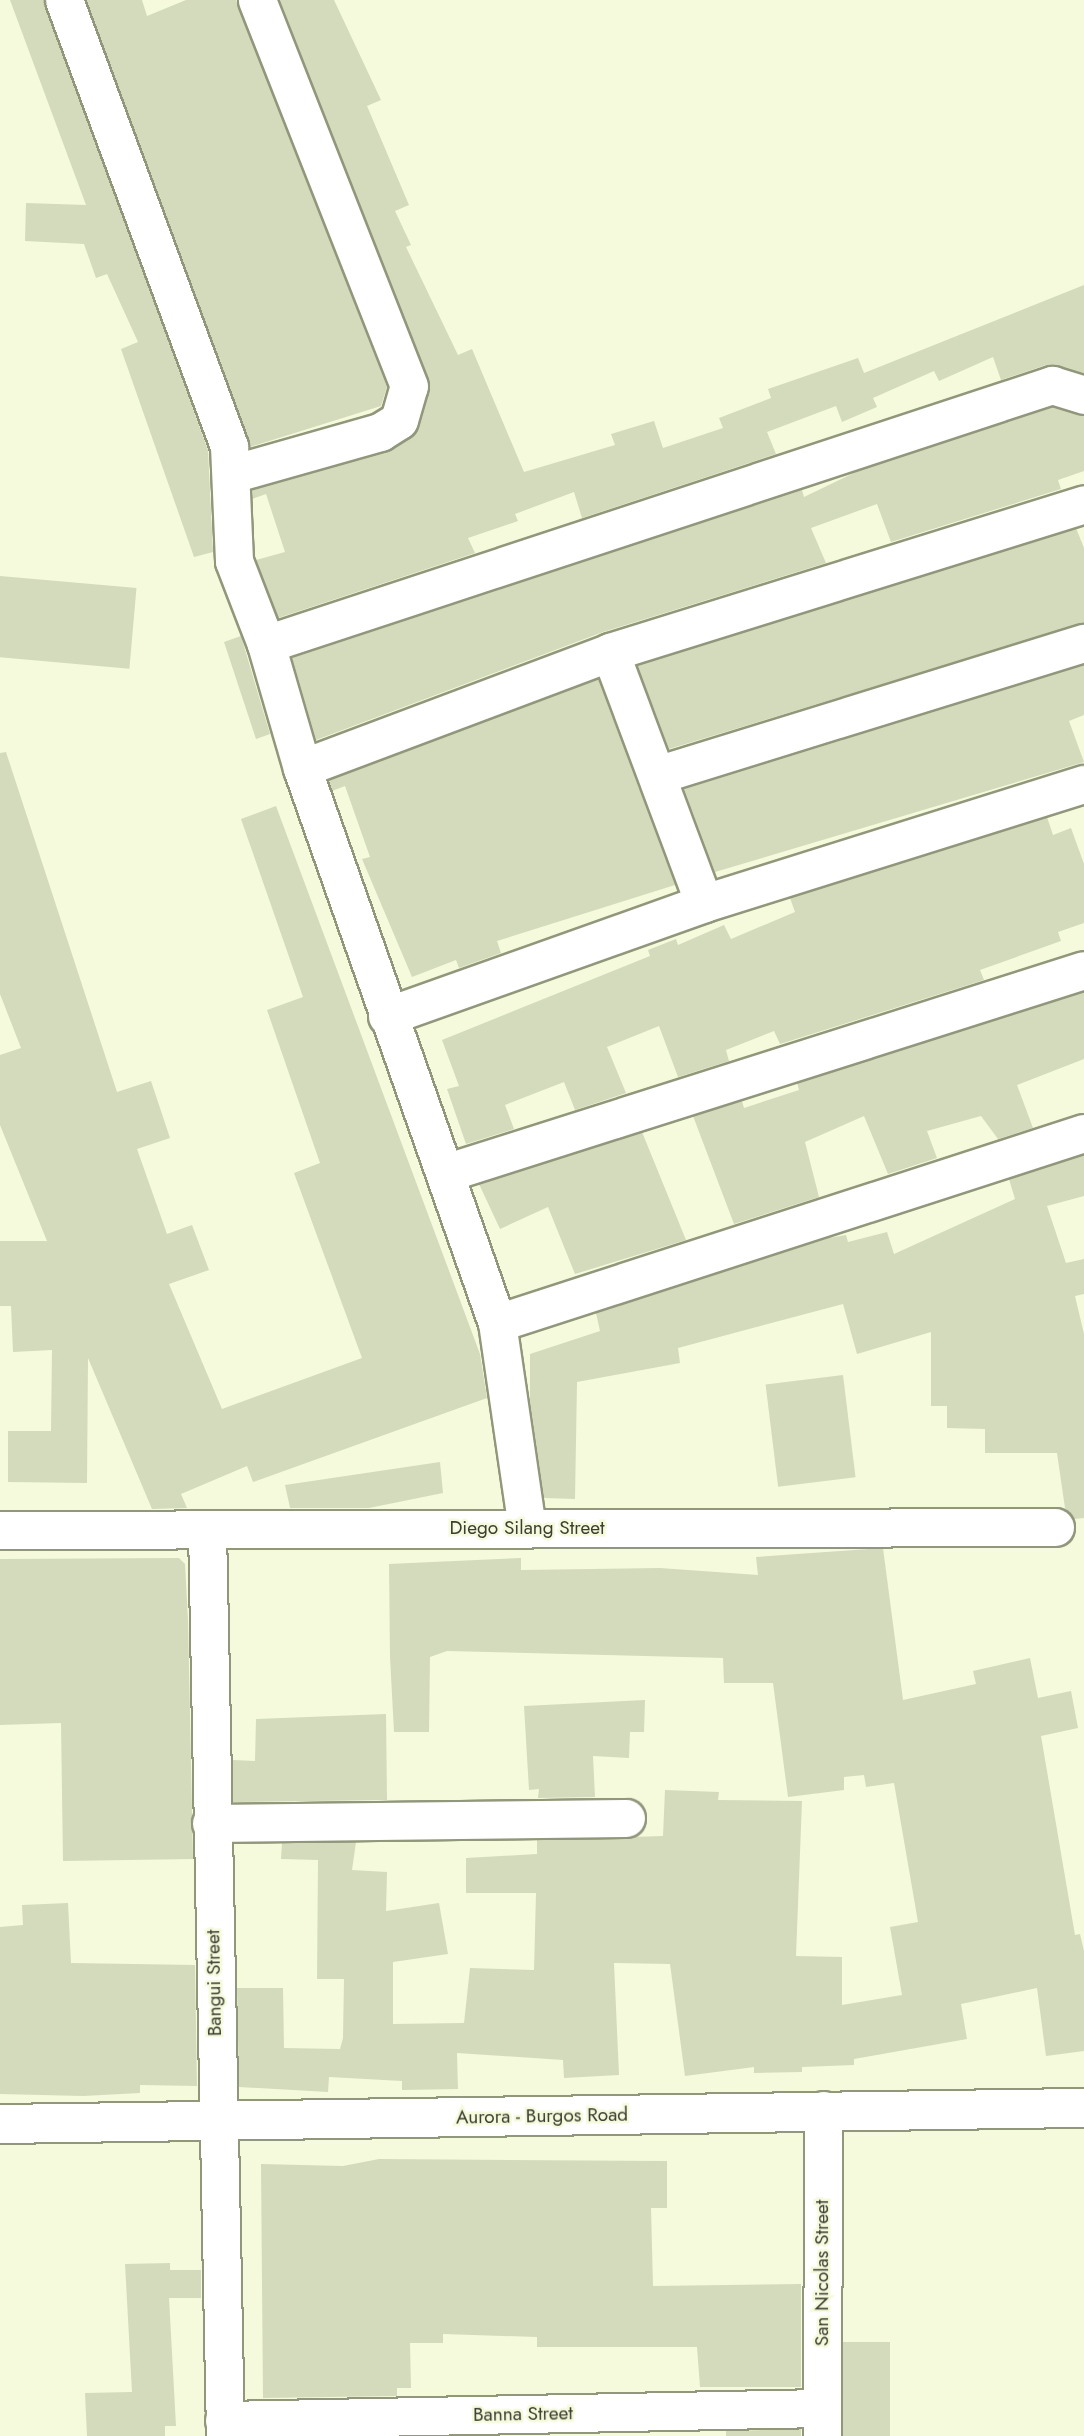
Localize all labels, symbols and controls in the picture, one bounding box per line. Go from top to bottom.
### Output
street label: Diego Silang Street [449,1517,605,1539]
street label: Bangui Street [202,1930,226,2036]
street label: Aurora - Burgos Road [456,2103,628,2129]
street label: San Nicolas Street [811,2200,833,2346]
street label: Banna Street [473,2402,573,2426]

